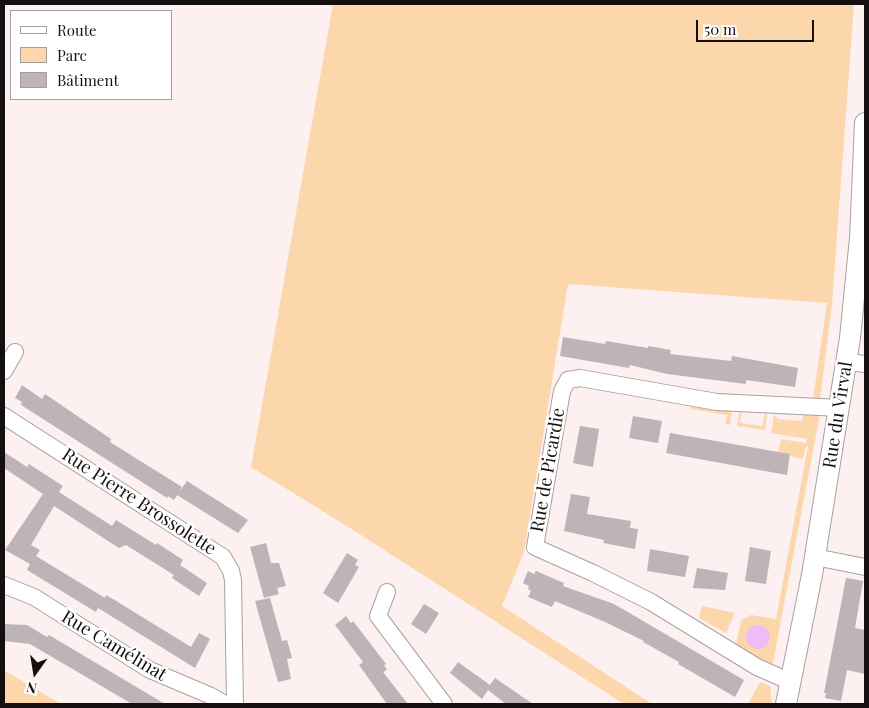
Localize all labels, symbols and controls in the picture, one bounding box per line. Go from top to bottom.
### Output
legend [10,10,172,100]
scale bar [699,10,816,42]
text: 50 m [704,19,736,39]
text: Route [57,20,97,40]
text: Parc [57,45,87,65]
text: Bâtiment [57,70,119,90]
street label: Rue du Virval [819,360,857,470]
street label: Rue de Picardie [526,406,570,534]
street label: Rue Pierre Brossolette [58,444,220,560]
street label: Rue Camélinat [58,606,170,686]
north arrow [10,648,60,698]
text: N [24,678,39,698]

